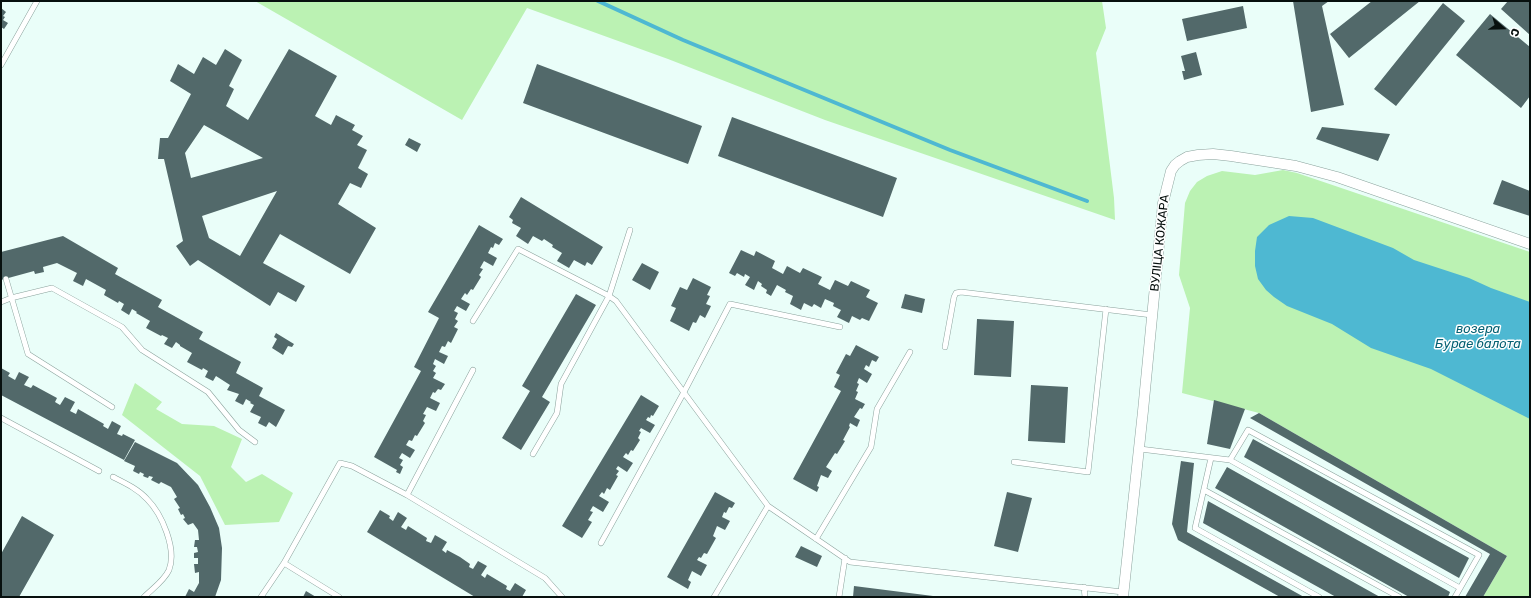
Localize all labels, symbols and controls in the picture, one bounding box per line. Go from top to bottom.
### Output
north arrow [1483,8,1523,48]
text: С [1507,26,1522,38]
street label: ВУЛІЦА КОЖАРА [1148,194,1172,292]
water label: возера Бурае балота [1435,321,1521,352]

